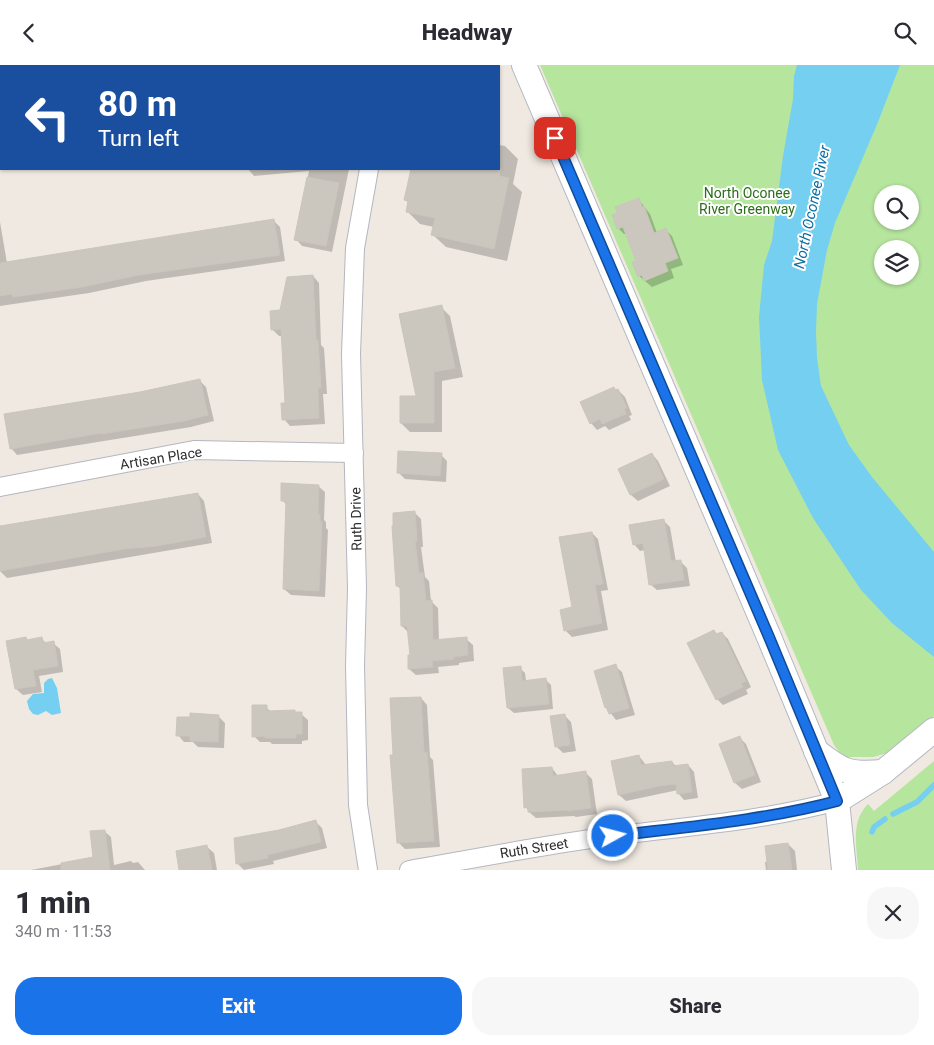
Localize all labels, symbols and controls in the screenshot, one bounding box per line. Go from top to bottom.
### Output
icon: back [15,19,43,47]
icon: search [891,19,919,47]
text: Headway [422,20,512,45]
text: 80 m [98,84,177,125]
icon: left [15,85,80,150]
pin [534,117,576,159]
icon: arrive [541,124,569,152]
text: Turn left [98,126,179,151]
water label: North Oconee River [790,143,834,270]
park label: North Oconee River Greenway [699,185,795,217]
map controls [874,185,919,285]
button: search [874,185,919,230]
button: layers [874,240,919,285]
street label: Artisan Place [119,444,203,472]
street label: Ruth Drive [347,487,365,551]
position arrow [586,809,638,861]
street label: Ruth Street [499,835,570,861]
text: 1 min [15,885,91,920]
button: close [867,887,919,939]
text: 340 m · 11:53 [15,922,112,941]
button: Exit [15,977,462,1035]
button: Share [472,977,919,1035]

